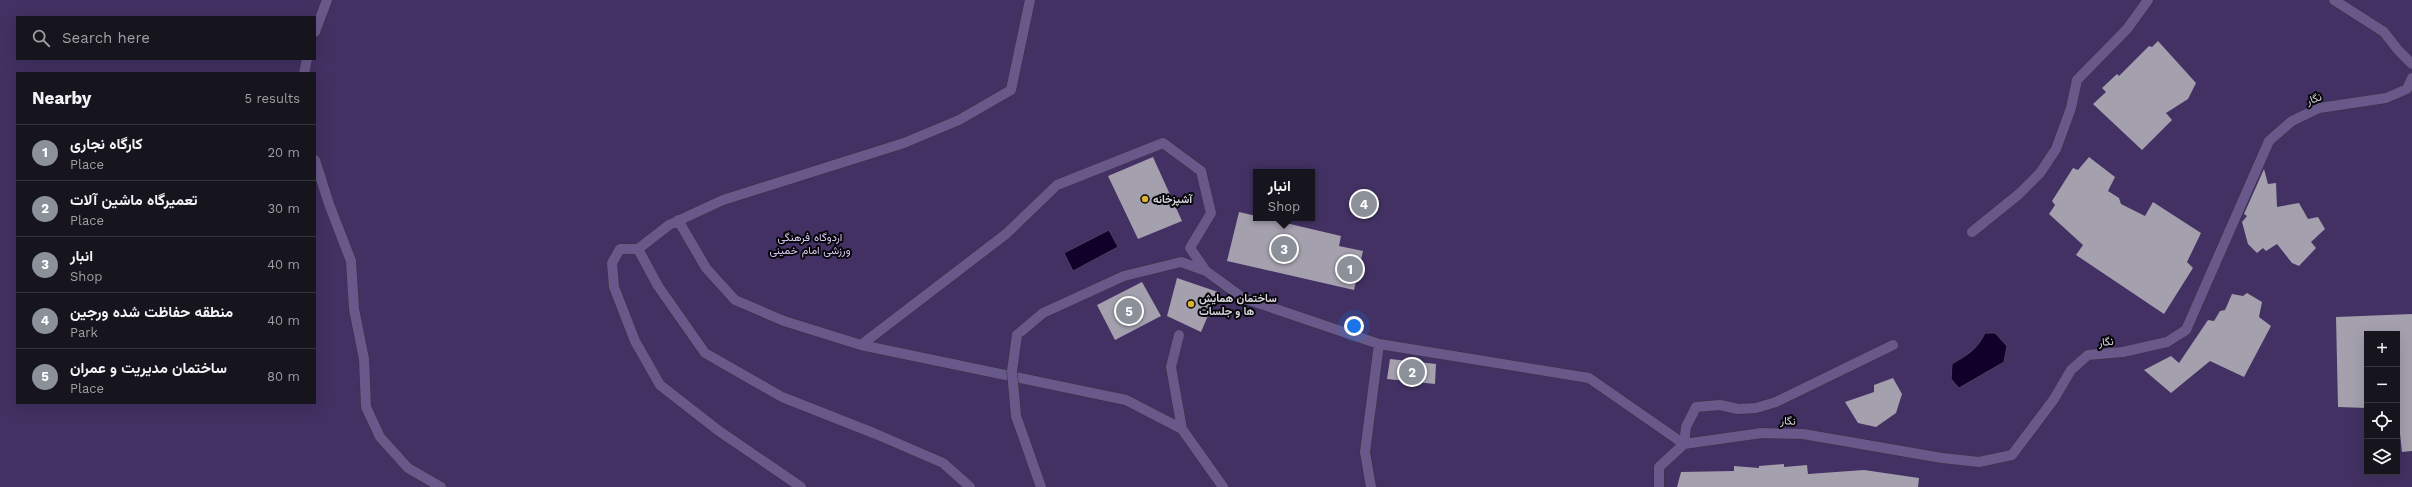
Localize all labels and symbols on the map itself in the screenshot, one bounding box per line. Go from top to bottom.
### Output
street label: نگار [2304,90,2323,108]
pin: 4 [1351,189,1377,219]
place label: آشپزخانه [1153,193,1193,207]
marker: آشپزخانه [1140,194,1150,204]
park label: اردوگاه فرهنگی ورزشی امام خمینی [769,231,851,258]
pin: 3 [1271,234,1297,264]
pin: 1 [1337,254,1363,284]
place label: ساختمان همایش ها و جلسات [1199,292,1277,318]
pin: 5 [1116,296,1142,326]
marker: ساختمان همایش ها و جلسات [1186,299,1196,309]
your location [1344,316,1364,336]
street label: نگار [2097,335,2114,349]
pin: 2 [1399,357,1425,387]
street label: نگار [1779,414,1796,428]

